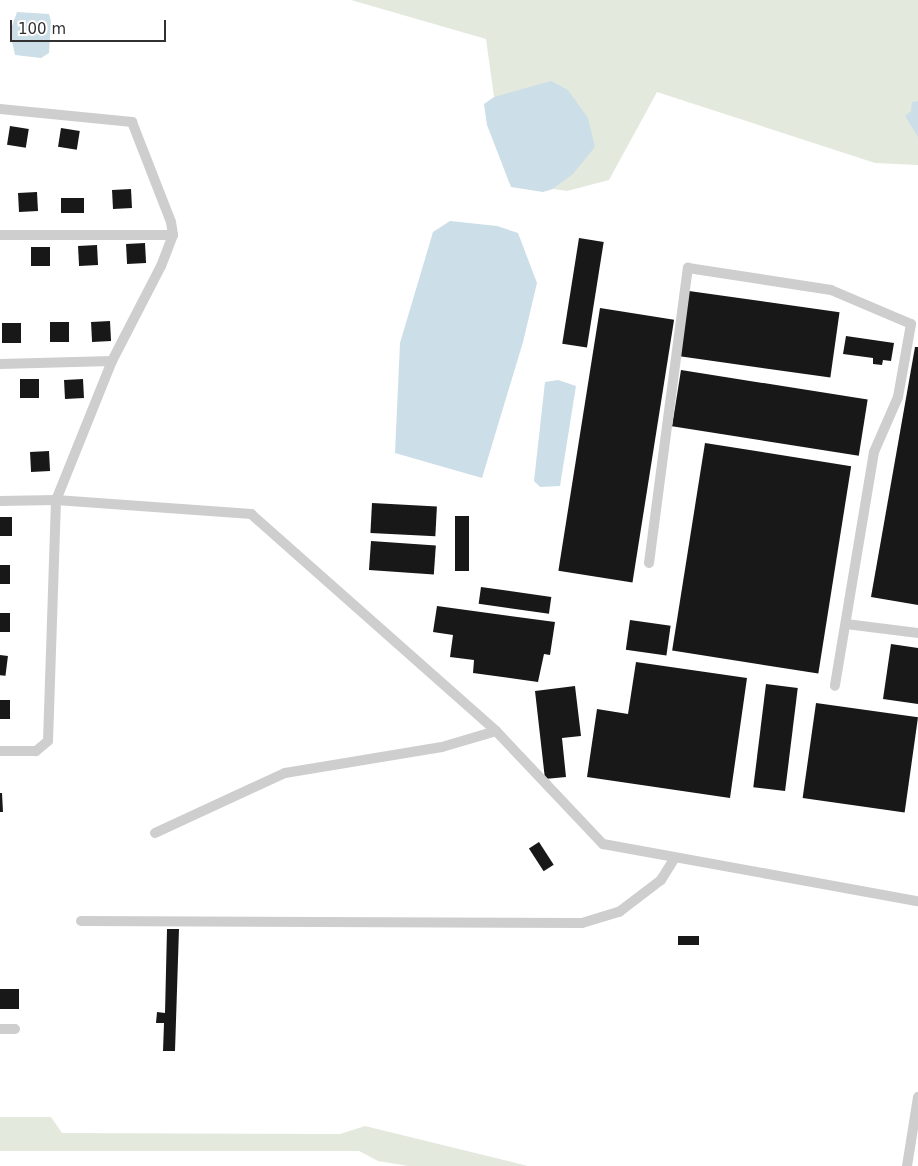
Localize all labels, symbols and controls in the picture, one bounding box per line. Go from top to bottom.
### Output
scale bar [12,10,169,42]
text: 100 m [18,20,66,38]

